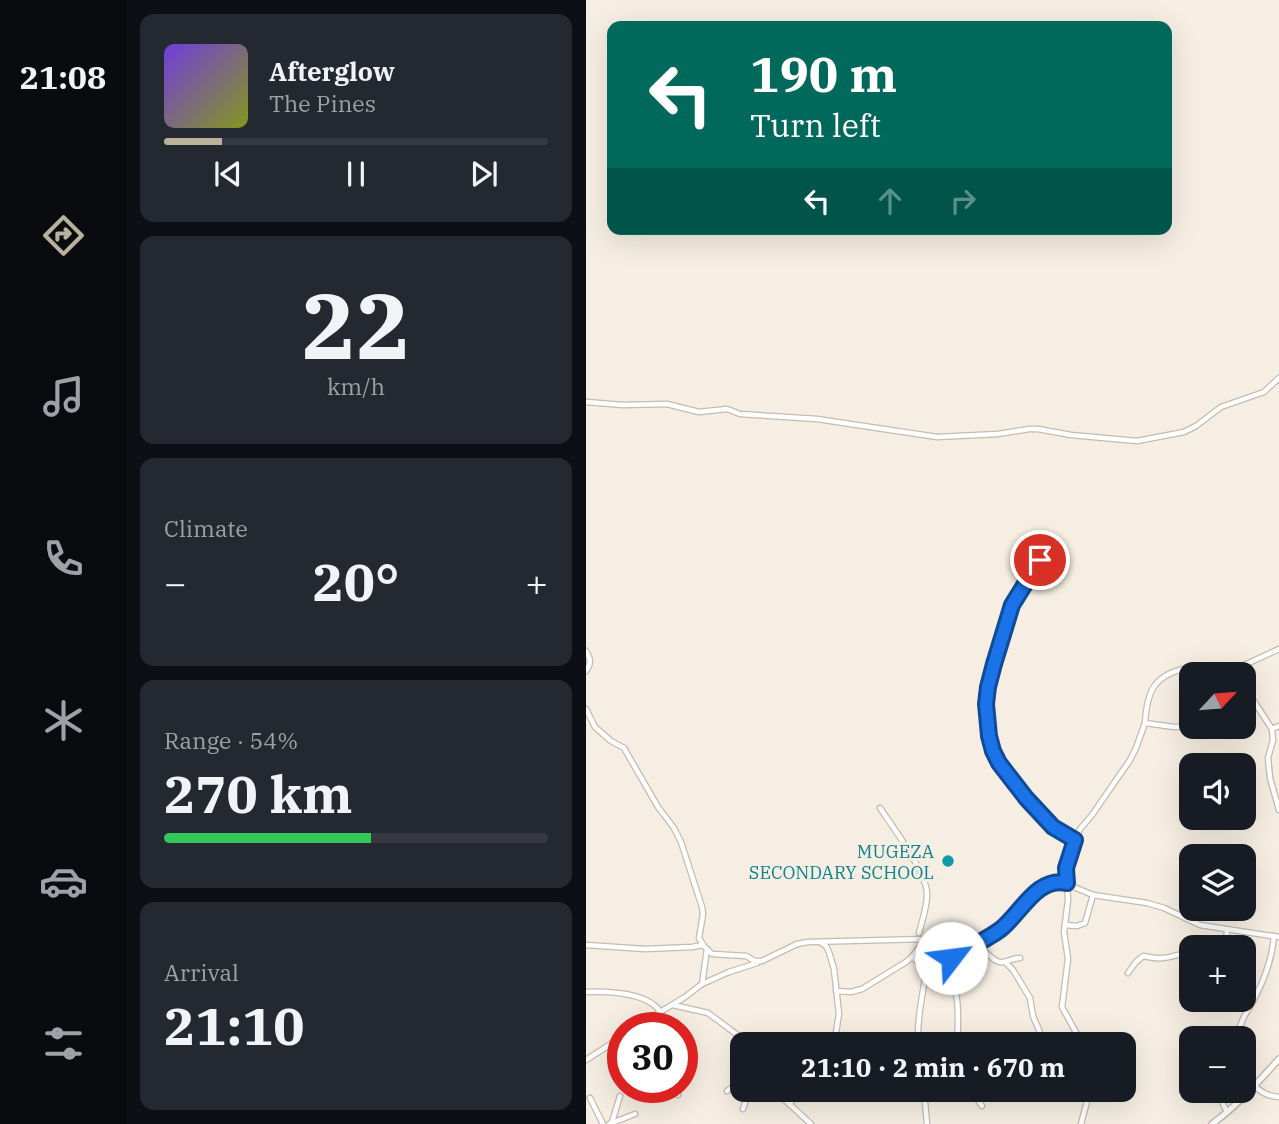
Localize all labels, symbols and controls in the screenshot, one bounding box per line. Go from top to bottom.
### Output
text: 190 m [750,42,897,105]
icon: left [635,49,726,140]
text: Afterglow [269,54,395,88]
text: 21:08 [20,56,106,98]
text: The Pines [269,88,376,118]
text: Turn left [750,104,881,146]
icon: previous [209,155,247,193]
icon: pause [337,155,375,193]
icon: next [465,155,503,193]
icon: left [798,182,836,220]
icon: ahead [871,182,909,220]
icon: right [944,182,982,220]
icon: directions [39,211,88,260]
text: 22 [301,266,411,384]
text: km/h [327,371,385,401]
icon: music [39,372,88,421]
text: Climate [164,513,248,543]
pin [1010,530,1070,590]
icon: phone [39,534,88,583]
icon: arrive [1021,541,1059,579]
text: 20° [313,548,399,615]
text: − [164,558,187,607]
text: + [525,558,548,607]
north arrow [1179,662,1256,738]
map controls [1179,662,1256,1103]
icon: climate [39,696,88,745]
text: Range · 54% [164,725,298,755]
button: sound [1179,753,1256,830]
text: 270 km [164,760,353,827]
place label: MUGEZA SECONDARY SCHOOL [749,840,935,884]
button: layers [1179,844,1256,921]
marker: MUGEZA SECONDARY SCHOOL [940,853,956,869]
icon: car [39,857,88,906]
position arrow [914,921,988,995]
button: + [1179,935,1256,1012]
text: Arrival [164,957,239,987]
text: 21:10 [164,992,305,1059]
speed limit sign: 30 [607,1012,698,1103]
icon: filters [39,1019,88,1068]
button: − [1179,1026,1256,1103]
text: 21:10 · 2 min · 670 m [801,1050,1065,1084]

